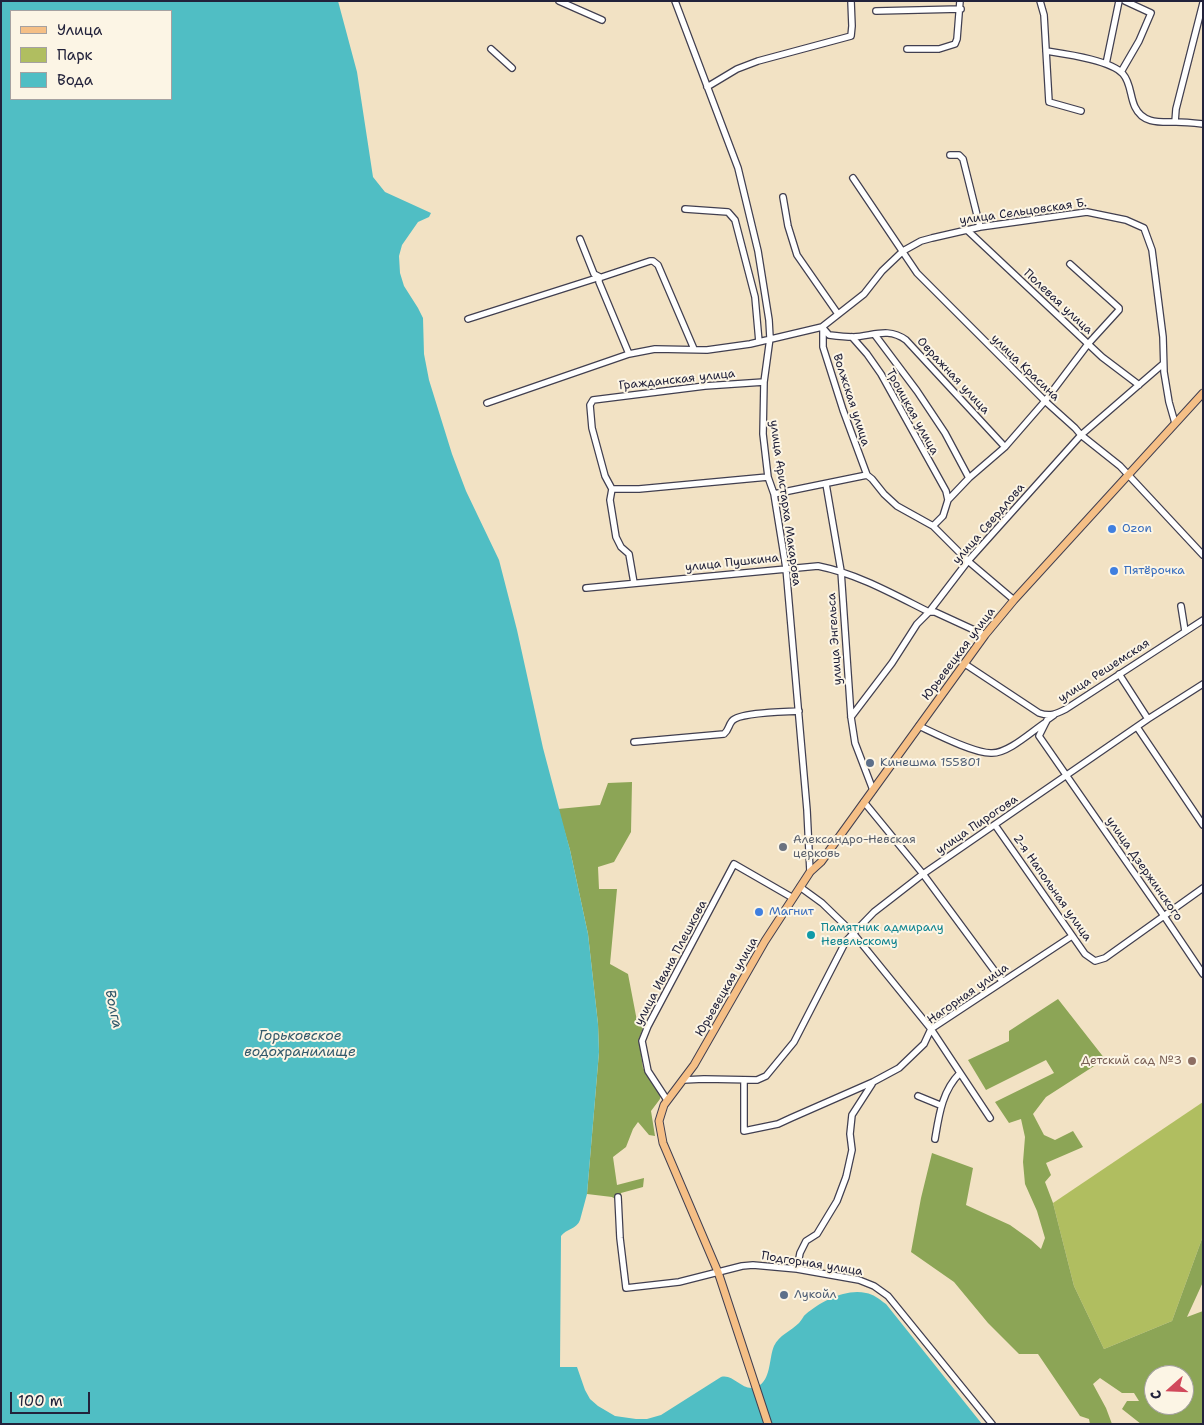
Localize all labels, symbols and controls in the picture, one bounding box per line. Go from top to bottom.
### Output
legend [10,10,172,100]
text: Улица [57,20,102,40]
text: Парк [57,45,93,65]
text: Вода [57,70,93,90]
street label: улица Сельцовская Б. [958,196,1088,228]
street label: Полевая улица [1021,266,1095,338]
street label: улица Красина [988,332,1062,404]
street label: Овражная улица [914,334,992,418]
street label: Волжская улица [829,352,873,448]
street label: Гражданская улица [618,367,736,393]
street label: Троицкая улица [882,367,942,457]
street label: улица Аристарха Макарова [766,419,804,587]
street label: улица Свердлова [950,481,1028,567]
place label: Ozon [1122,522,1152,536]
marker: Ozon [1106,523,1118,535]
street label: улица Пушкина [684,551,780,575]
place label: Пятёрочка [1124,564,1185,578]
marker: Пятёрочка [1108,565,1120,577]
street label: улица Энгельса [825,592,845,686]
street label: Юрьевецкая улица [920,605,998,703]
street label: улица Решемская [1056,636,1152,706]
place label: Кинешма 155801 [880,756,981,770]
marker: Кинешма 155801 [864,757,876,769]
street label: улица Пирогова [933,792,1021,858]
street label: улица Дзержинского [1103,814,1185,924]
street label: 2-я Напольная улица [1010,832,1094,944]
place label: Александро-Невская церковь [793,833,916,861]
marker: Александро-Невская церковь [777,841,789,853]
street label: улица Ивана Плешкова [632,898,710,1028]
place label: Магнит [769,905,814,919]
marker: Магнит [753,906,765,918]
place label: Памятник адмиралу Невельскому [821,921,944,949]
marker: Памятник адмиралу Невельскому [805,929,817,941]
street label: Юрьевецкая улица [693,935,761,1039]
street label: Нагорная улица [924,961,1012,1027]
water label: Волга [101,988,125,1030]
water label: Горьковское водохранилище [244,1028,356,1060]
place label: Детский сад №3 [1081,1054,1182,1068]
marker: Детский сад №3 [1186,1055,1198,1067]
street label: Подгорная улица [760,1249,864,1279]
place label: Лукойл [794,1288,837,1302]
marker: Лукойл [778,1289,790,1301]
north arrow [1144,1365,1194,1415]
scale bar [12,1382,92,1414]
text: С [1146,1388,1166,1402]
text: 100 m [18,1391,63,1411]

